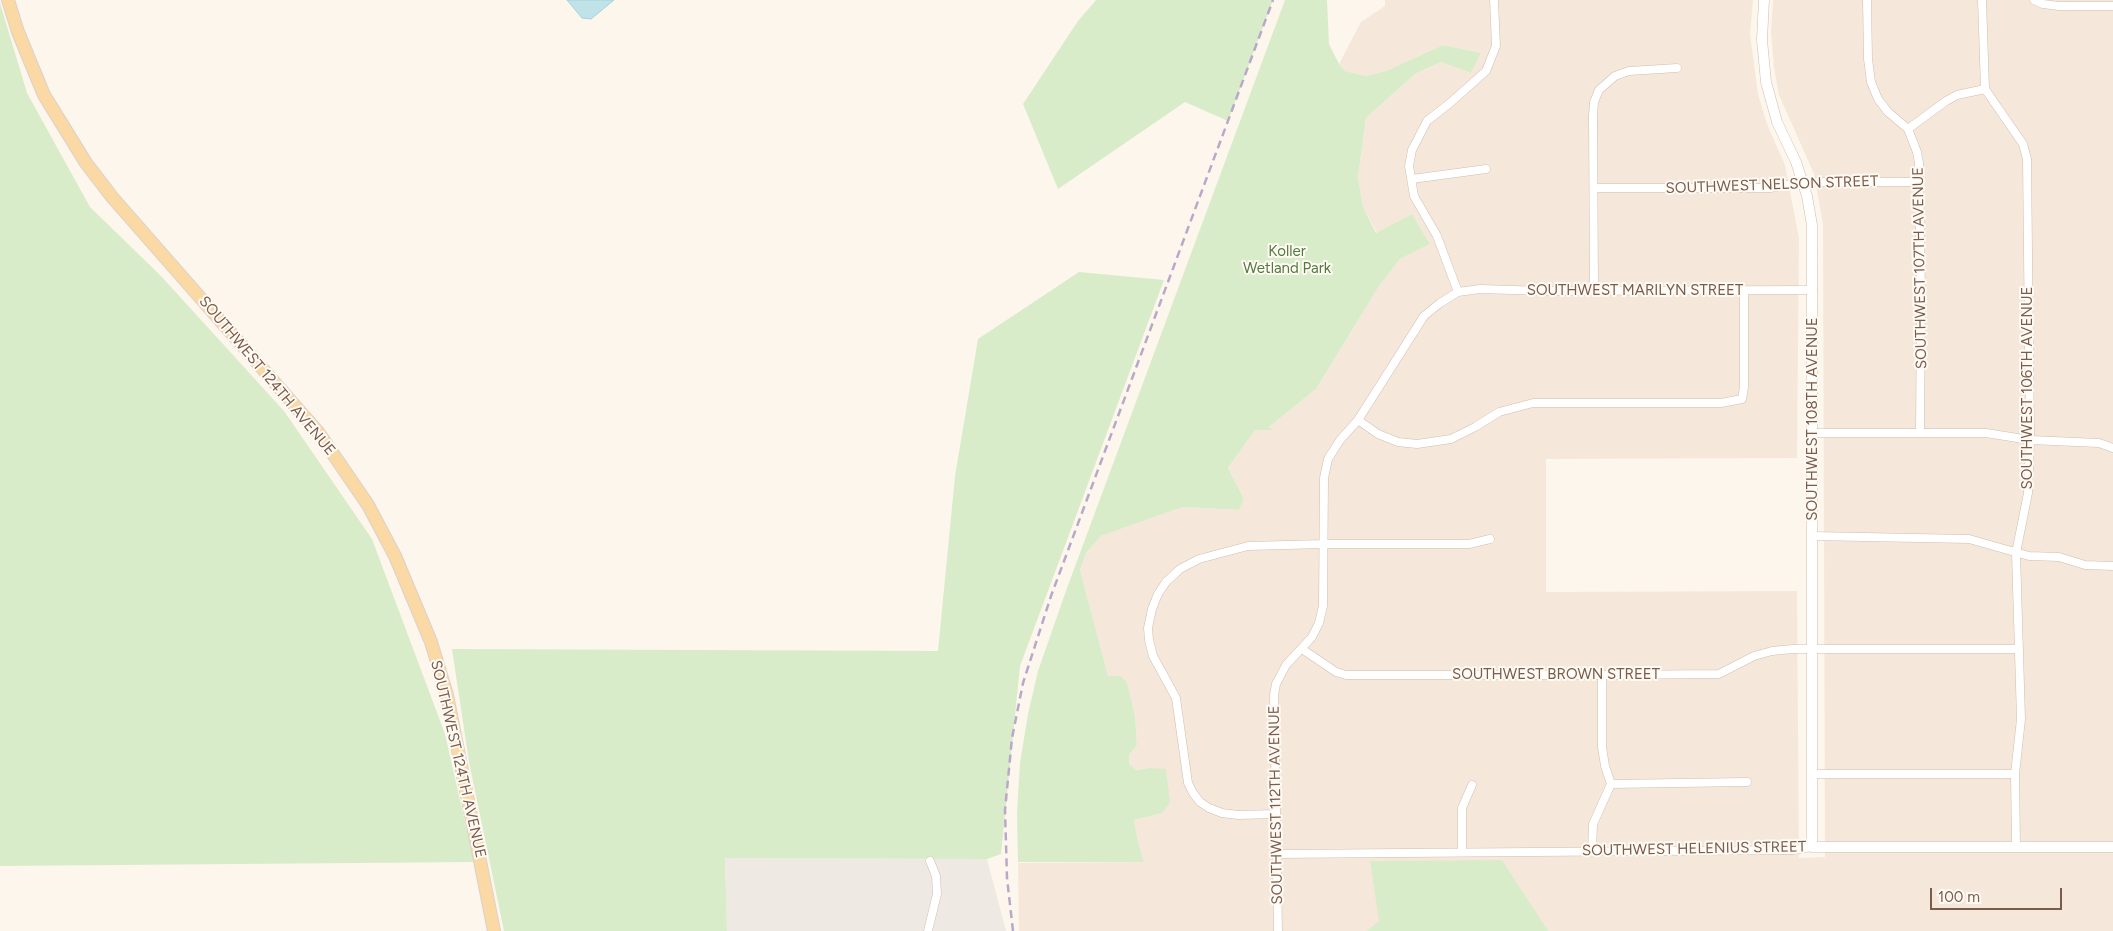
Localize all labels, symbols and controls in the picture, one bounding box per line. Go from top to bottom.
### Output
street label: SOUTHWEST 107TH AVENUE [1909,167,1931,369]
street label: SOUTHWEST NELSON STREET [1665,172,1879,198]
park label: Koller Wetland Park [1243,243,1331,278]
street label: SOUTHWEST MARILYN STREET [1527,282,1743,300]
street label: SOUTHWEST 106TH AVENUE [2019,287,2037,489]
street label: SOUTHWEST 124TH AVENUE [195,293,339,459]
street label: SOUTHWEST 108TH AVENUE [1804,317,1822,521]
street label: SOUTHWEST 124TH AVENUE [426,658,490,860]
street label: SOUTHWEST BROWN STREET [1452,666,1660,684]
street label: SOUTHWEST 112TH AVENUE [1265,705,1287,905]
street label: SOUTHWEST HELENIUS STREET [1582,838,1806,860]
scale bar [1933,878,2066,910]
text: 100 m [1938,888,1980,906]

